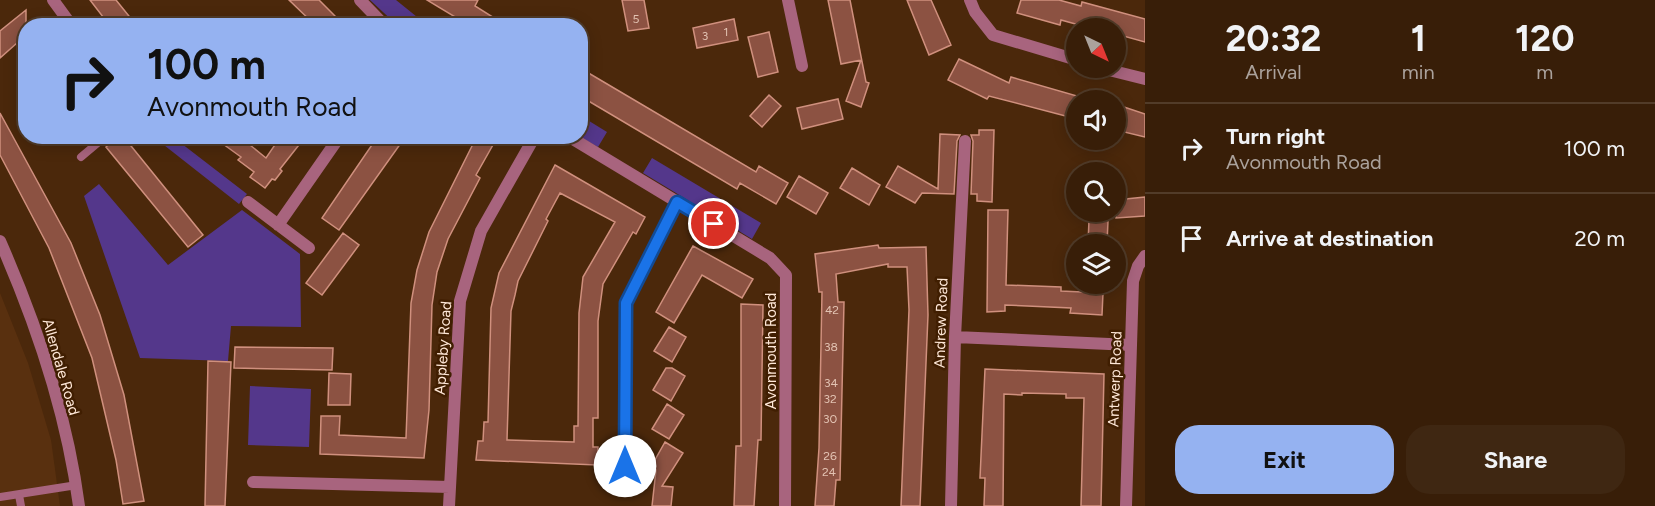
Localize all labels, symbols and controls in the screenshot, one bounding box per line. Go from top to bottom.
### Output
house number: 5 [633,12,640,26]
text: 20:32 [1225,17,1321,60]
text: 1 [1411,17,1426,60]
text: 120 [1515,17,1574,60]
north arrow [1066,18,1126,78]
map controls [1066,18,1126,294]
house number: 1 [724,25,728,39]
house number: 3 [702,29,708,43]
text: 100 m [147,39,266,90]
icon: right [48,42,126,120]
text: Arrival [1245,60,1302,84]
text: min [1402,60,1435,84]
text: m [1536,60,1553,84]
text: Avonmouth Road [147,90,357,123]
button: sound [1066,90,1126,150]
text: Turn right [1226,123,1325,150]
icon: right [1175,132,1208,165]
text: 100 m [1564,135,1625,162]
text: Avonmouth Road [1226,150,1382,174]
button: search [1066,162,1126,222]
pin [688,198,739,249]
icon: arrive [697,207,730,240]
icon: arrive [1175,222,1208,255]
text: Arrive at destination [1226,225,1434,252]
text: 20 m [1574,225,1625,252]
button: layers [1066,234,1126,294]
street label: Andrew Road [930,278,952,368]
street label: Avonmouth Road [762,293,780,409]
street label: Appleby Road [431,300,455,396]
house number: 42 [825,303,839,317]
street label: Allendale Road [39,317,83,417]
street label: Antwerp Road [1104,331,1126,427]
house number: 38 [824,340,838,354]
house number: 34 [824,376,839,390]
house number: 32 [823,392,837,406]
house number: 30 [823,412,837,426]
button: Exit [1175,425,1394,494]
button: Share [1406,425,1625,494]
position arrow [593,434,657,498]
house number: 26 [823,449,837,463]
house number: 24 [822,465,837,479]

